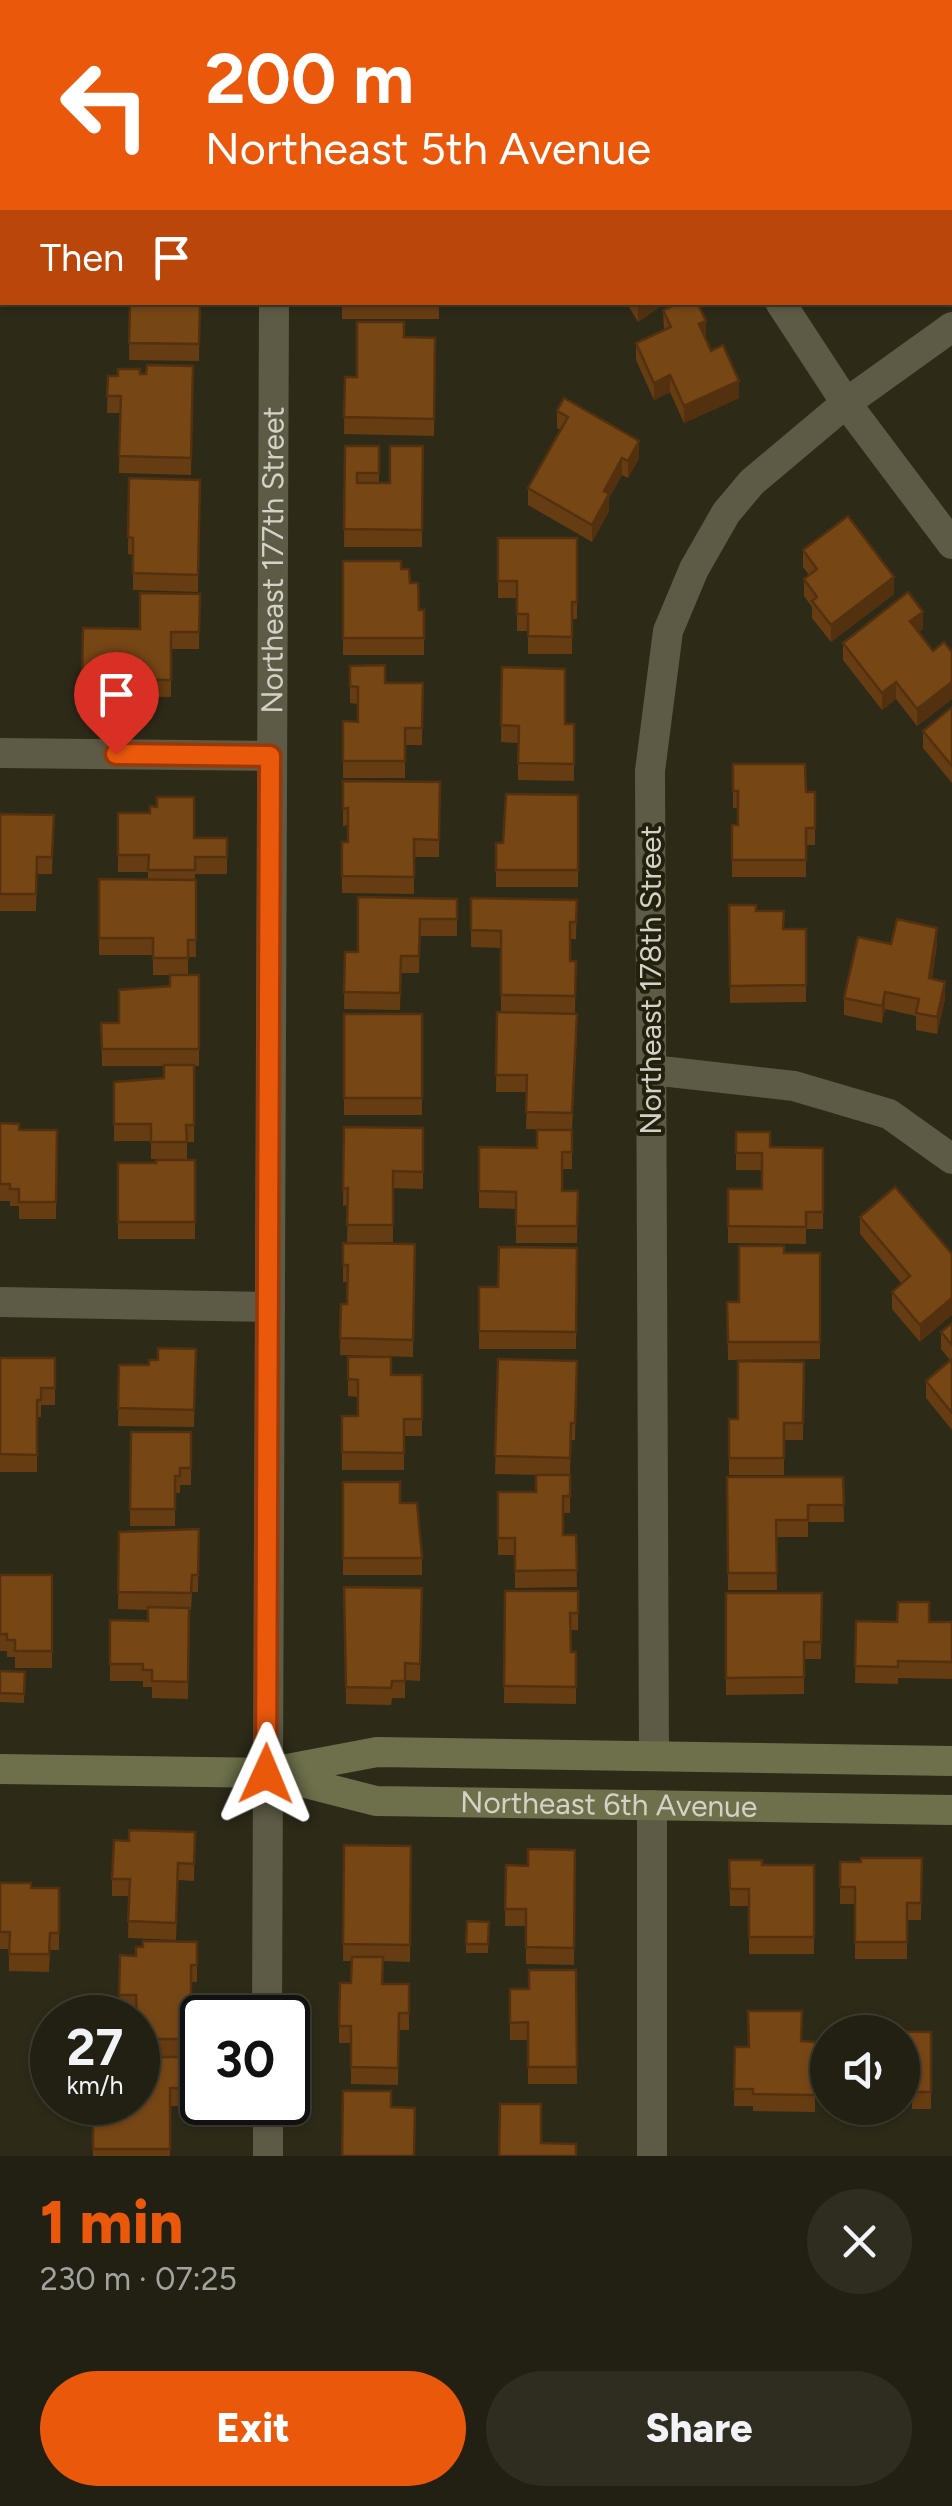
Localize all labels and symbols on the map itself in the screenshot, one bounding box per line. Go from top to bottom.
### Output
street label: Northeast 177th Street [253,406,292,714]
pin [74,652,159,755]
street label: Northeast 178th Street [632,825,669,1135]
position arrow [214,1722,318,1826]
street label: Northeast 6th Avenue [460,1783,758,1825]
speed limit sign: 30 [180,1995,310,2125]

